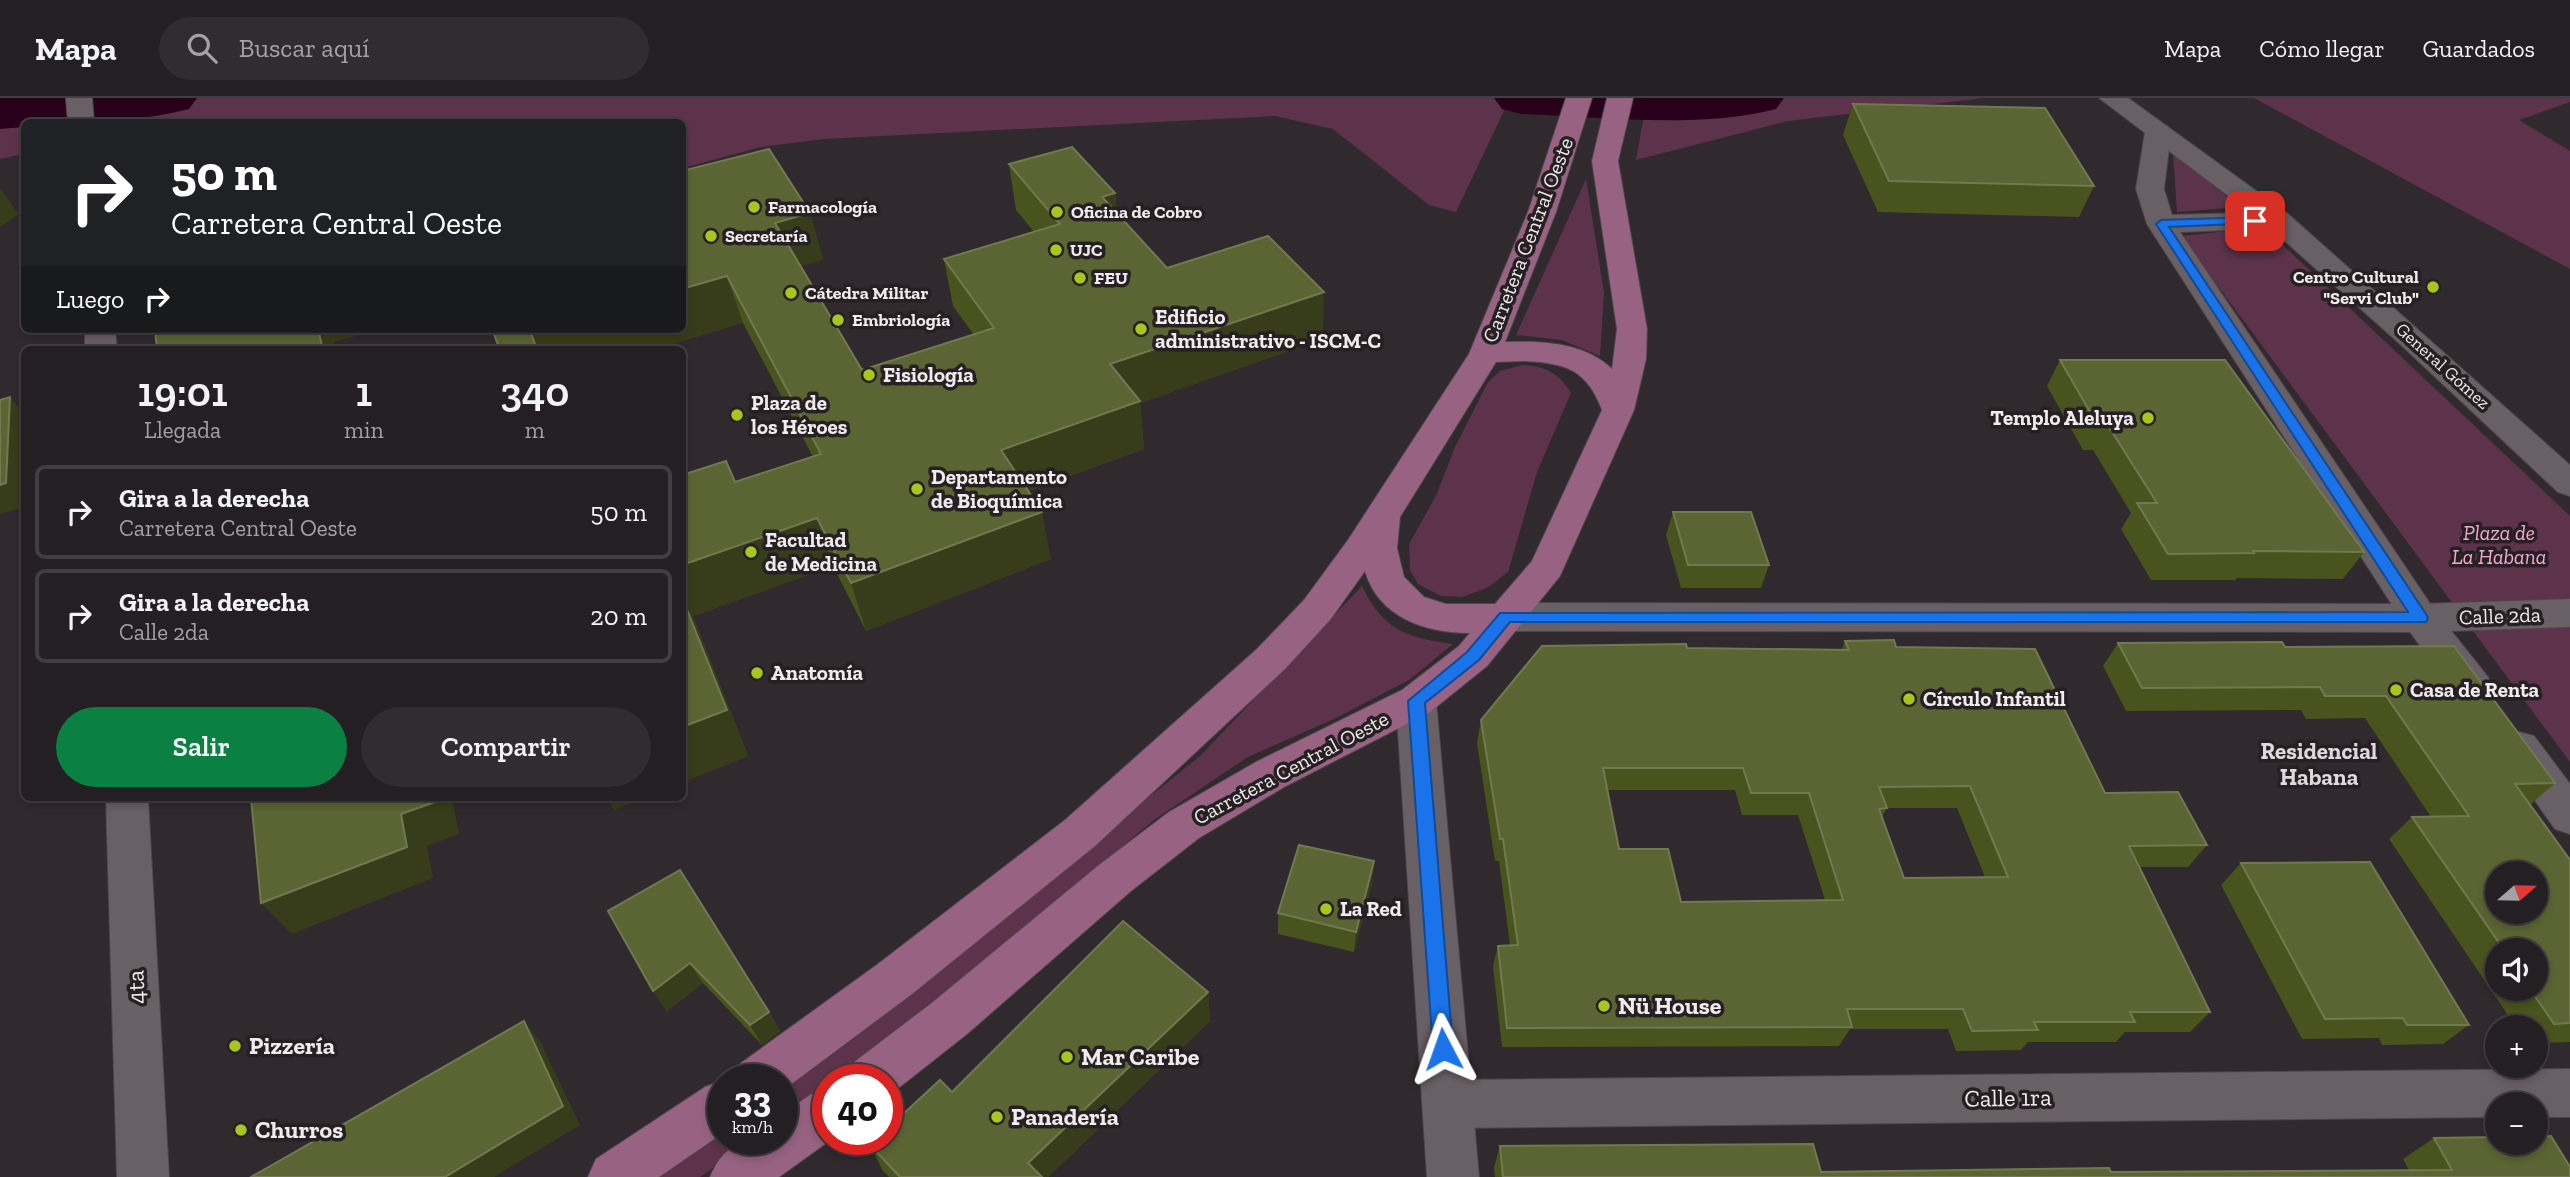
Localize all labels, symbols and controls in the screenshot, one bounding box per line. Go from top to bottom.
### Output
search box [159,17,649,80]
text: Mapa [35,29,117,68]
icon: search [183,29,221,67]
text: Buscar aquí [239,32,370,64]
text: Mapa [2164,34,2221,63]
text: Cómo llegar [2259,34,2385,63]
text: Guardados [2423,34,2535,63]
street label: Carretera Central Oeste [1477,134,1578,346]
text: 50 m [171,144,277,203]
icon: right [56,147,147,238]
pin [2225,191,2285,251]
place label: Farmacología [768,196,877,218]
marker: Farmacología [746,199,762,215]
place label: Oficina de Cobro [1071,201,1203,223]
icon: arrive [2236,202,2274,240]
text: Carretera Central Oeste [171,204,502,242]
marker: Oficina de Cobro [1049,204,1065,220]
place label: Secretaría [725,225,808,247]
marker: Secretaría [703,228,719,244]
place label: UJC [1070,239,1103,261]
marker: UJC [1048,242,1064,258]
place label: Centro Cultural "Servi Club" [2293,266,2419,309]
place label: FEU [1094,267,1128,289]
marker: FEU [1072,270,1088,286]
marker: Centro Cultural "Servi Club" [2425,279,2441,295]
icon: right [138,280,176,318]
place label: Cátedra Militar [805,282,928,304]
text: Luego [56,283,124,315]
marker: Cátedra Militar [783,285,799,301]
place label: Edificio administrativo - ISCM-C [1155,304,1381,353]
place label: Embriología [852,309,950,331]
marker: Embriología [830,312,846,328]
street label: General Gómez [2391,318,2495,414]
marker: Edificio administrativo - ISCM-C [1133,321,1149,337]
place label: Fisiología [883,362,974,387]
text: 19:01 [138,366,228,417]
text: 1 [356,366,372,417]
text: 340 [500,366,569,417]
marker: Fisiología [861,367,877,383]
place label: Plaza de los Héroes [751,390,848,439]
place label: Templo Aleluya [1990,405,2134,430]
marker: Plaza de los Héroes [729,407,745,423]
marker: Templo Aleluya [2140,410,2156,426]
text: Llegada [144,416,221,444]
text: min [344,416,384,444]
text: m [525,416,545,444]
place label: Departamento de Bioquímica [931,464,1067,513]
marker: Departamento de Bioquímica [909,481,925,497]
text: Gira a la derecha [119,482,309,514]
icon: right [60,493,98,531]
text: 50 m [590,496,647,528]
text: Carretera Central Oeste [119,514,357,542]
park label: Plaza de La Habana [2452,520,2546,569]
place label: Facultad de Medicina [765,527,878,576]
marker: Facultad de Medicina [743,544,759,560]
text: Gira a la derecha [119,586,309,618]
icon: right [60,597,98,635]
text: 20 m [590,600,647,632]
street label: Calle 2da [2459,602,2541,629]
text: Calle 2da [119,618,209,646]
place label: Anatomía [771,660,864,685]
marker: Anatomía [749,665,765,681]
place label: Casa de Renta [2410,677,2540,702]
marker: Casa de Renta [2388,682,2404,698]
place label: Círculo Infantil [1923,686,2066,711]
marker: Círculo Infantil [1901,691,1917,707]
street label: Carretera Central Oeste [1189,705,1393,830]
button: Salir [56,707,347,787]
button: Compartir [361,707,651,787]
district label: Residencial Habana [2261,737,2378,791]
north arrow [2485,861,2548,924]
map controls [2485,861,2548,1155]
place label: La Red [1340,896,1402,921]
marker: La Red [1318,901,1334,917]
button: sound [2485,938,2548,1001]
street label: 4ta [120,969,151,1004]
place label: Nü House [1618,991,1722,1020]
marker: Nü House [1596,998,1612,1014]
position arrow [1406,1012,1480,1086]
button: + [2485,1015,2548,1078]
place label: Pizzería [249,1031,335,1060]
marker: Pizzería [227,1038,243,1054]
place label: Mar Caribe [1081,1042,1200,1071]
marker: Mar Caribe [1059,1049,1075,1065]
speed limit sign: 40 [812,1064,903,1155]
text: 33 [734,1079,771,1121]
street label: Calle 1ra [1964,1082,2052,1113]
button: − [2485,1092,2548,1155]
place label: Panadería [1011,1102,1119,1131]
marker: Panadería [989,1109,1005,1125]
place label: Churros [255,1115,343,1144]
text: km/h [732,1116,773,1138]
marker: Churros [233,1122,249,1138]

